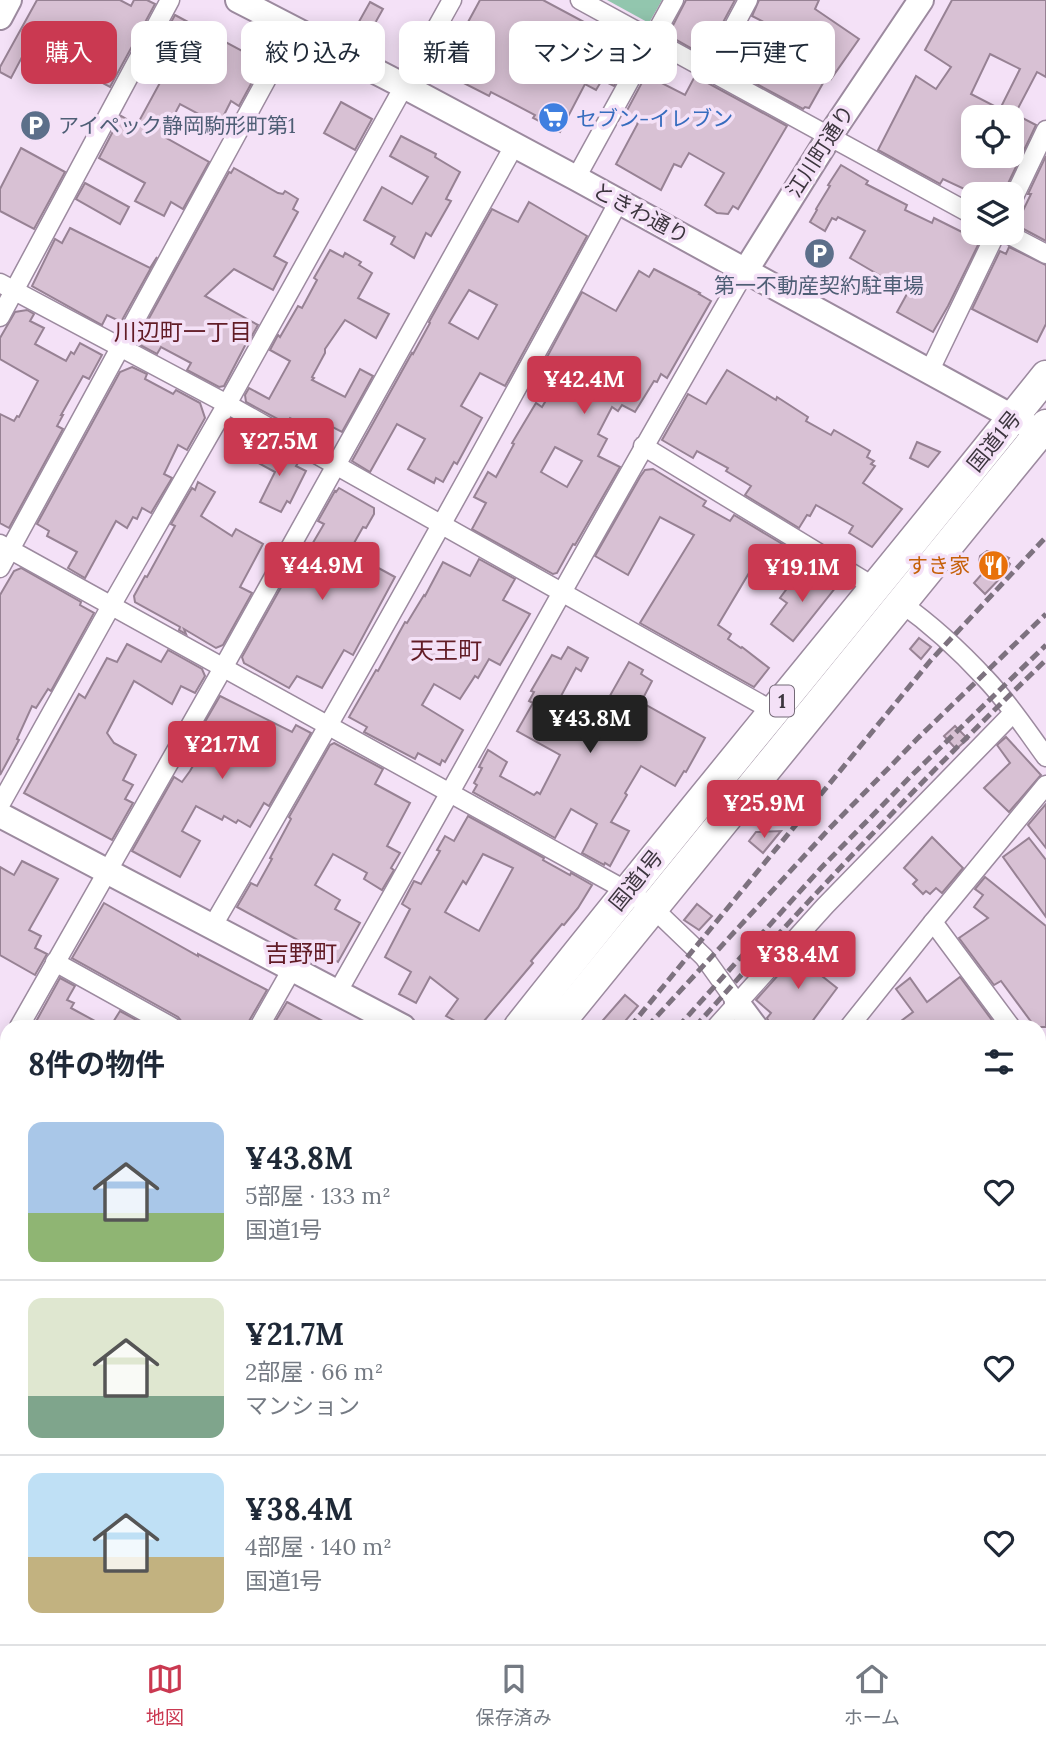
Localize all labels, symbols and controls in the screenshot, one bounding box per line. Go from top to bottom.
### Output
chip: 購入 [21,21,117,84]
chip: 賃貸 [131,21,227,84]
chip: 絞り込み [241,21,385,84]
chip: 新着 [399,21,495,84]
chip: マンション [509,21,677,84]
chip: 一戸建て [691,21,835,84]
street label: 江川町通り [780,100,860,202]
supermarket icon: セブン-イレブン [536,101,570,135]
place label: セブン-イレブン [576,105,733,132]
map controls [961,105,1024,245]
button: locate [961,105,1024,168]
parking icon: アイペック静岡駒形町第1 [18,108,52,142]
place label: アイペック静岡駒形町第1 [58,112,296,139]
street label: ときわ通り [588,176,694,250]
button: layers [961,182,1024,245]
parking icon: 第一不動産契約駐車場 [802,236,836,270]
place label: 第一不動産契約駐車場 [714,272,924,299]
district label: 川辺町一丁目 [114,317,252,346]
pin: ¥42.4M [527,356,641,416]
text: ¥42.4M [543,364,625,393]
street label: 国道1号 [961,405,1027,477]
pin: ¥27.5M [222,419,336,478]
text: ¥27.5M [240,426,318,455]
pin: ¥44.9M [265,542,379,602]
pin: ¥19.1M [745,544,859,604]
restaurant icon: すき家 [976,548,1010,582]
text: ¥44.9M [281,550,363,579]
text: ¥19.1M [764,552,840,581]
place label: すき家 [907,552,970,579]
district label: 天王町 [410,635,482,666]
road number: 1 [770,686,794,716]
pin: ¥43.8M [533,696,647,755]
text: ¥43.8M [549,703,631,732]
pin: ¥21.7M [165,722,279,781]
text: ¥21.7M [184,729,260,758]
pin: ¥25.9M [707,780,821,840]
text: ¥25.9M [723,788,805,817]
street label: 国道1号 [603,844,669,916]
pin: ¥38.4M [741,932,855,991]
district label: 吉野町 [265,938,337,969]
text: ¥38.4M [757,939,839,968]
icon: filters [980,1043,1018,1081]
text: 8件の物件 [28,1045,165,1083]
text: ¥43.8M [245,1139,353,1177]
icon: home [84,1150,168,1234]
icon: heart [980,1173,1018,1211]
text: 5部屋 · 133 m² [245,1181,391,1210]
text: 国道1号 [245,1215,322,1244]
text: ¥21.7M [245,1315,344,1353]
icon: home [84,1326,168,1410]
icon: heart [980,1349,1018,1387]
text: 2部屋 · 66 m² [245,1357,383,1386]
text: マンション [245,1391,360,1420]
text: ¥38.4M [245,1490,353,1528]
icon: home [84,1501,168,1585]
icon: heart [980,1524,1018,1562]
text: 4部屋 · 140 m² [245,1532,392,1561]
text: 国道1号 [245,1566,322,1595]
tab: 地図 [146,1660,184,1729]
tab: 保存済み [476,1660,552,1729]
tab: ホーム [844,1660,900,1729]

